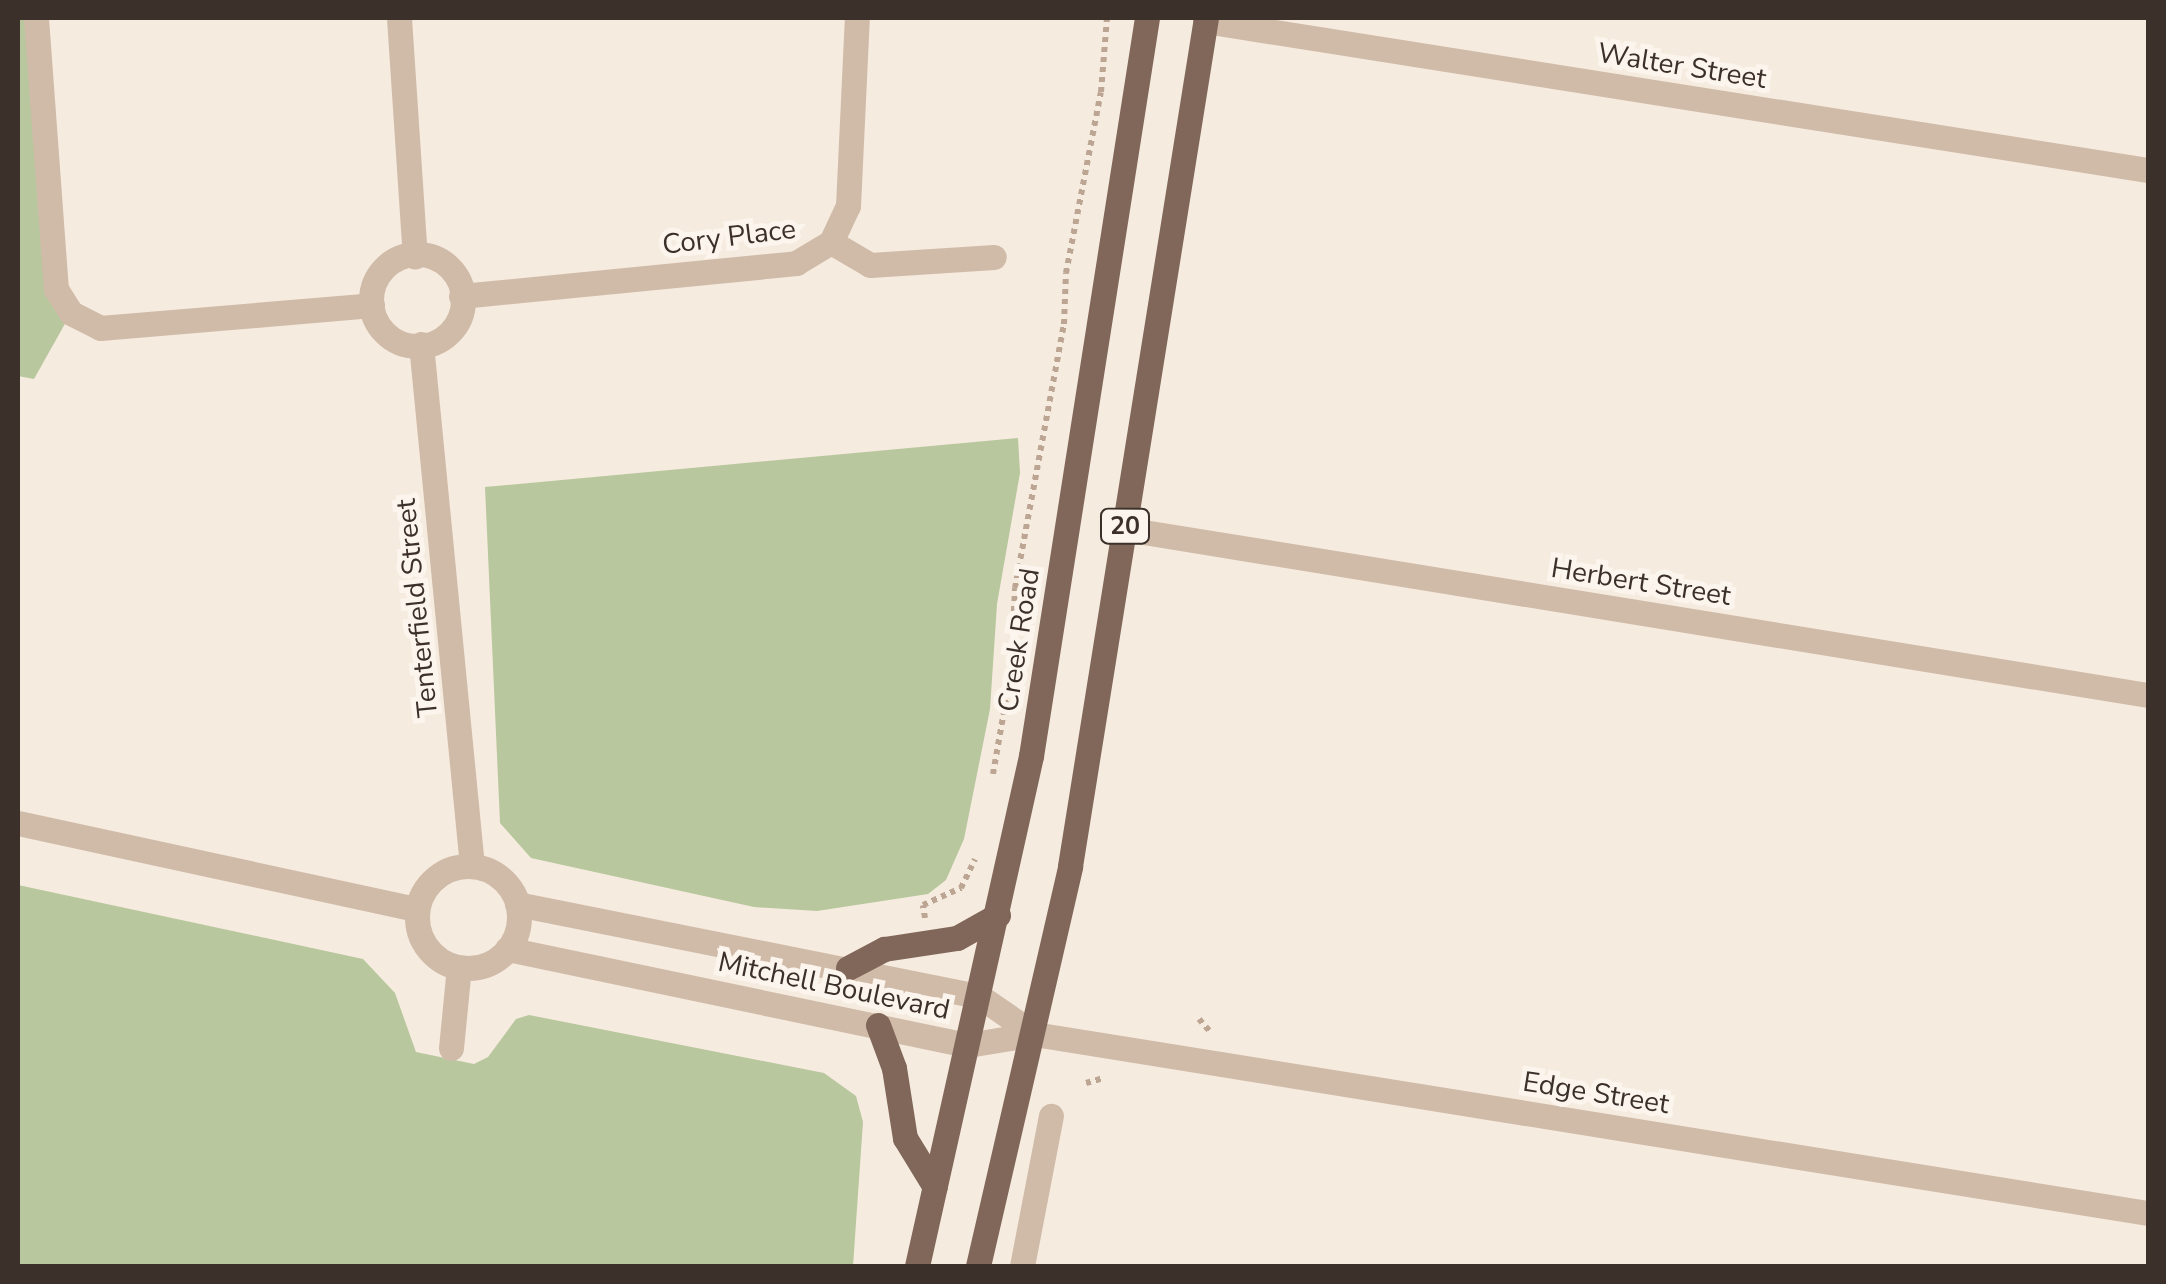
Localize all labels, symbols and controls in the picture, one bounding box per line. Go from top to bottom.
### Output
street label: Walter Street [1595,36,1769,96]
street label: Cory Place [660,212,798,262]
street label: Tenterfield Street [389,497,445,719]
road number: 20 [1100,506,1150,546]
street label: Herbert Street [1549,551,1733,613]
street label: Creek Road [991,566,1047,714]
street label: Mitchell Boulevard [715,945,953,1027]
street label: Edge Street [1521,1065,1671,1121]

